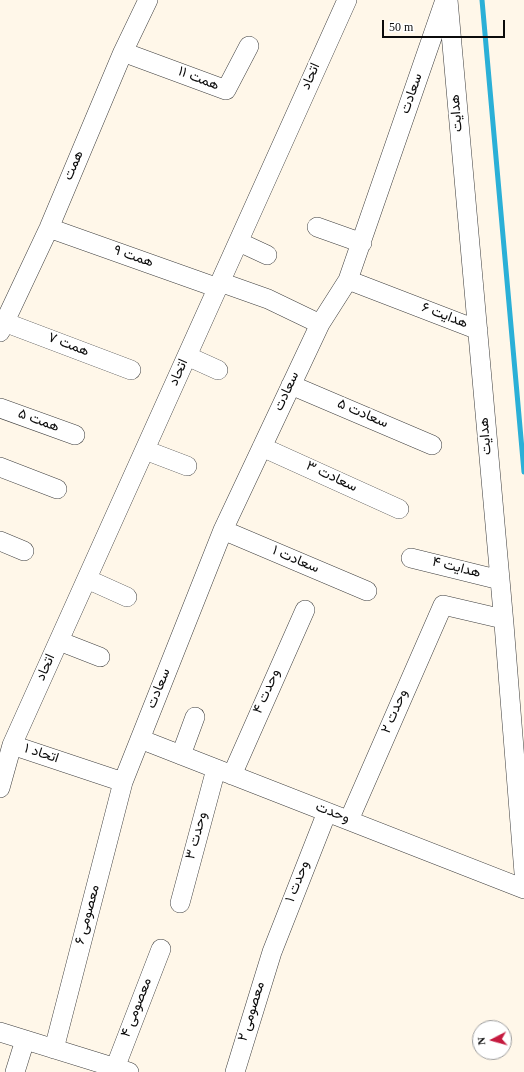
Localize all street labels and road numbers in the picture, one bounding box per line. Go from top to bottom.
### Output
street label: اتحاد [299,61,325,93]
street label: همت ۱۱ [175,65,221,95]
street label: سعادت [398,72,428,116]
street label: هدایت [448,93,468,133]
street label: همت [61,149,89,183]
street label: همت ۹ [111,243,155,273]
street label: هدایت ۶ [418,300,470,334]
street label: همت ۷ [45,330,91,362]
street label: اتحاد [167,357,193,389]
street label: سعادت [272,370,304,414]
street label: سعادت ۵ [334,397,390,433]
street label: همت ۵ [15,407,61,437]
street label: هدایت [477,416,497,456]
street label: سعادت ۳ [303,459,359,497]
street label: سعادت ۱ [269,544,321,578]
street label: هدایت ۴ [430,555,482,583]
street label: اتحاد [34,652,60,684]
street label: سعادت [144,667,176,711]
street label: وحدت ۴ [251,667,285,717]
street label: وحدت ۲ [379,687,413,737]
street label: اتحاد ۱ [22,742,60,768]
street label: وحدت [313,800,351,828]
street label: وحدت ۳ [184,811,212,861]
street label: وحدت ۱ [283,859,315,905]
street label: معصومی ۶ [73,883,105,947]
street label: معصومی ۴ [119,976,157,1040]
street label: معصومی ۲ [236,980,270,1044]

